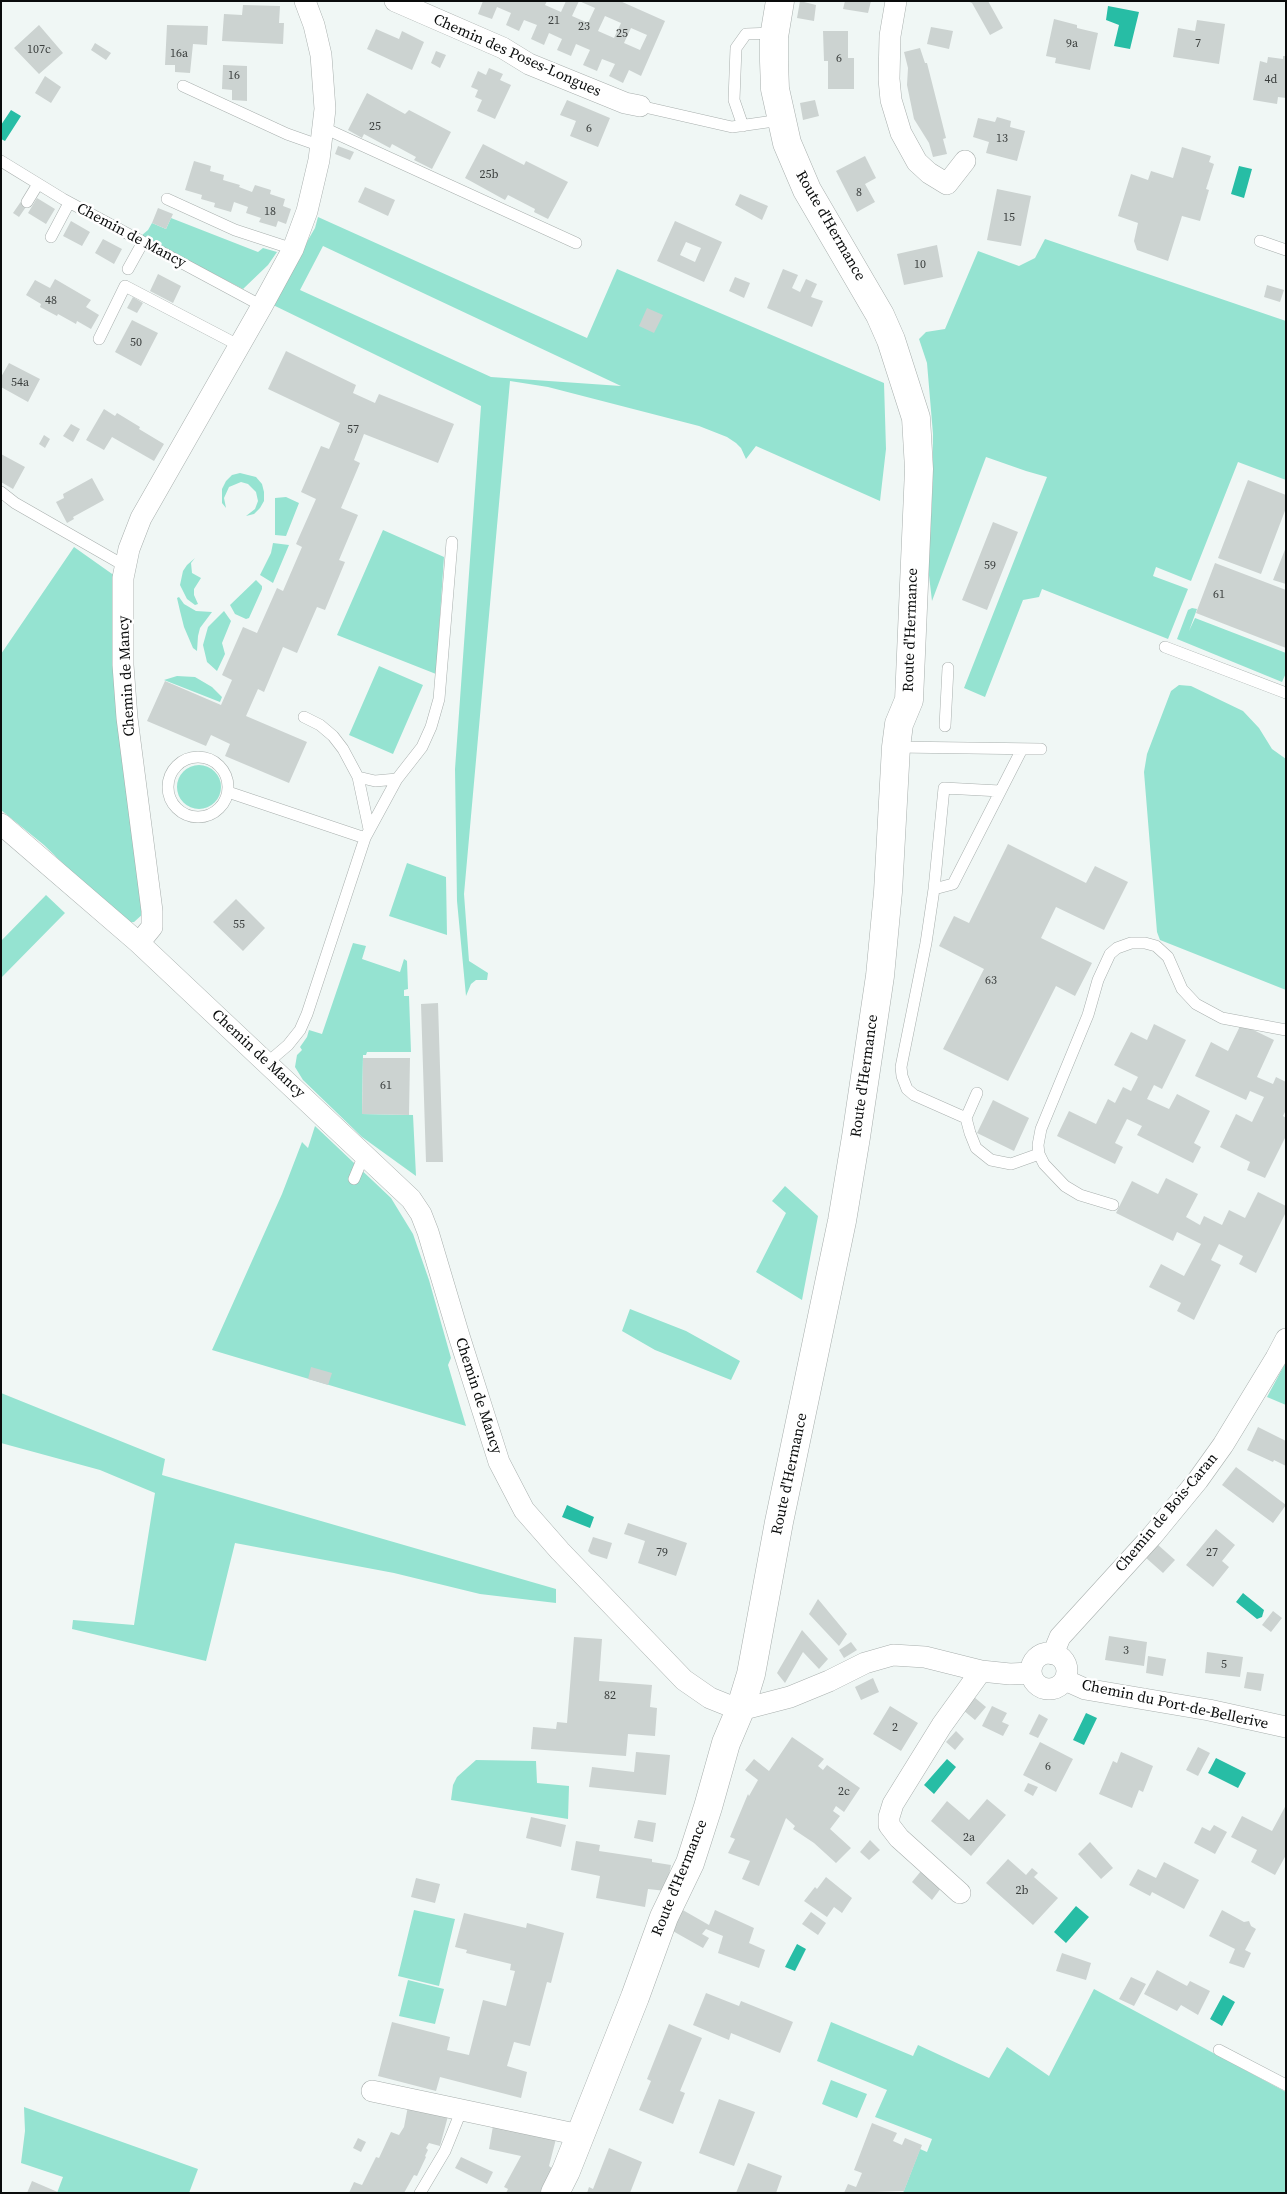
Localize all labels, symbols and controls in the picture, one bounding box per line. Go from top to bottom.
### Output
street label: Chemin des Poses-Longues [430,11,604,101]
house number: 21 [548,14,560,28]
house number: 23 [578,20,590,34]
house number: 25 [616,27,628,41]
house number: 9a [1066,37,1078,51]
house number: 7 [1195,37,1201,51]
house number: 107c [27,43,51,57]
house number: 16a [170,47,188,61]
house number: 6 [836,52,842,66]
house number: 16 [228,69,240,83]
house number: 4d [1265,73,1277,87]
house number: 25 [369,120,381,134]
house number: 6 [586,122,592,136]
house number: 13 [996,132,1008,146]
house number: 25b [480,168,498,182]
street label: Route d'Hermance [791,168,869,284]
house number: 8 [856,186,862,200]
street label: Chemin de Mancy [73,200,189,272]
house number: 18 [264,205,276,219]
house number: 15 [1003,211,1015,225]
house number: 10 [914,258,926,272]
house number: 48 [45,294,57,308]
house number: 50 [130,336,142,350]
house number: 54a [11,376,29,390]
house number: 57 [347,423,359,437]
house number: 59 [984,559,996,573]
street label: Route d'Hermance [900,568,922,692]
house number: 61 [1213,588,1225,602]
street label: Chemin de Mancy [115,615,139,737]
house number: 55 [233,918,245,932]
house number: 63 [985,974,997,988]
street label: Chemin de Mancy [208,1006,308,1102]
street label: Route d'Hermance [847,1013,883,1139]
house number: 61 [380,1079,392,1093]
street label: Chemin de Mancy [451,1336,505,1456]
street label: Route d'Hermance [768,1411,812,1537]
street label: Chemin de Bois-Caran [1112,1450,1222,1576]
house number: 79 [656,1546,668,1560]
house number: 27 [1206,1546,1218,1560]
house number: 3 [1123,1644,1129,1658]
house number: 5 [1221,1658,1227,1672]
street label: Chemin du Port-de-Bellerive [1080,1676,1270,1734]
house number: 82 [604,1689,616,1703]
house number: 2 [892,1721,898,1735]
house number: 6 [1045,1760,1051,1774]
house number: 2c [838,1785,850,1799]
street label: Route d'Hermance [648,1817,712,1939]
house number: 2a [963,1831,975,1845]
house number: 2b [1016,1884,1028,1898]

